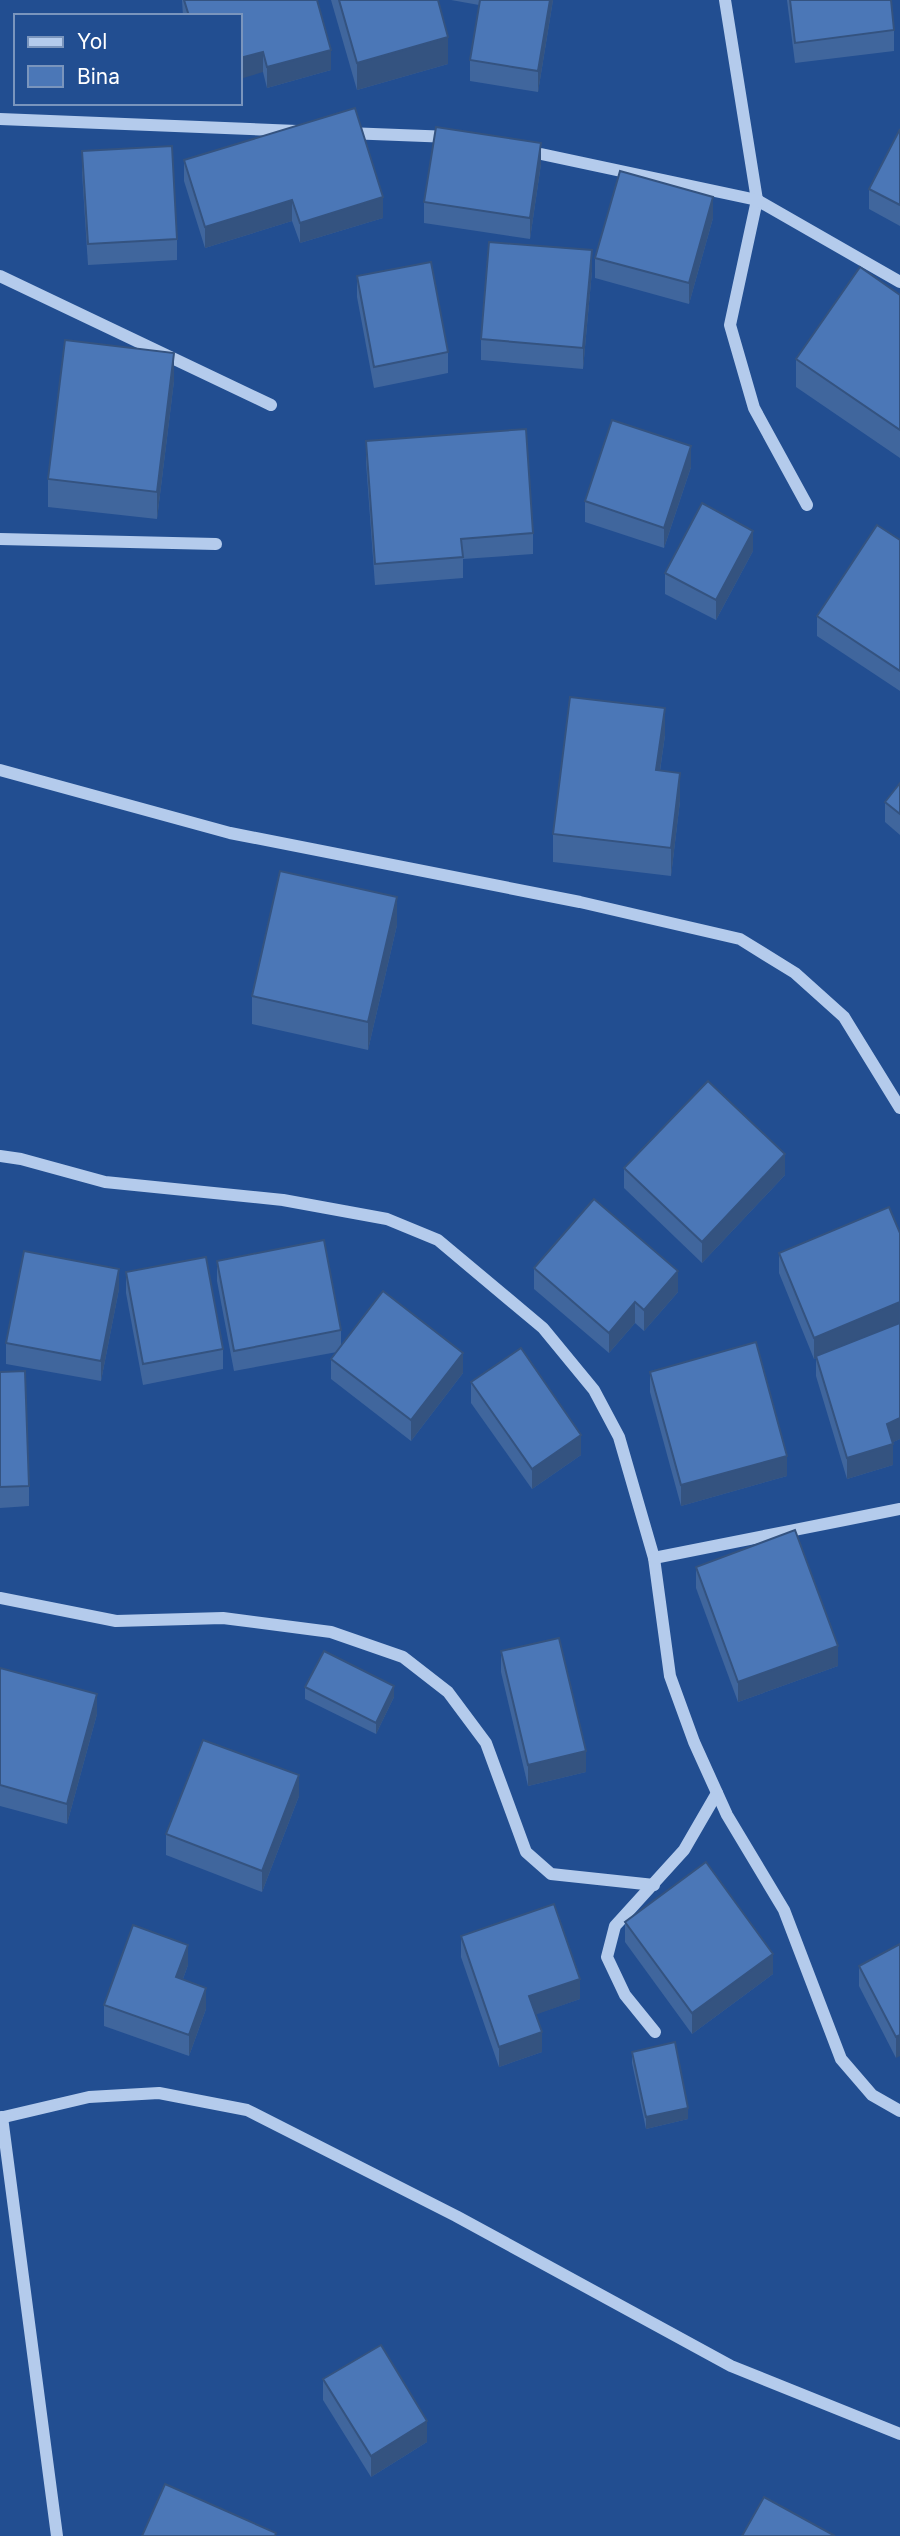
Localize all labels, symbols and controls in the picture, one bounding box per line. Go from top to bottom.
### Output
legend [14,14,242,105]
text: Yol [77,29,107,54]
text: Bina [77,64,120,89]

